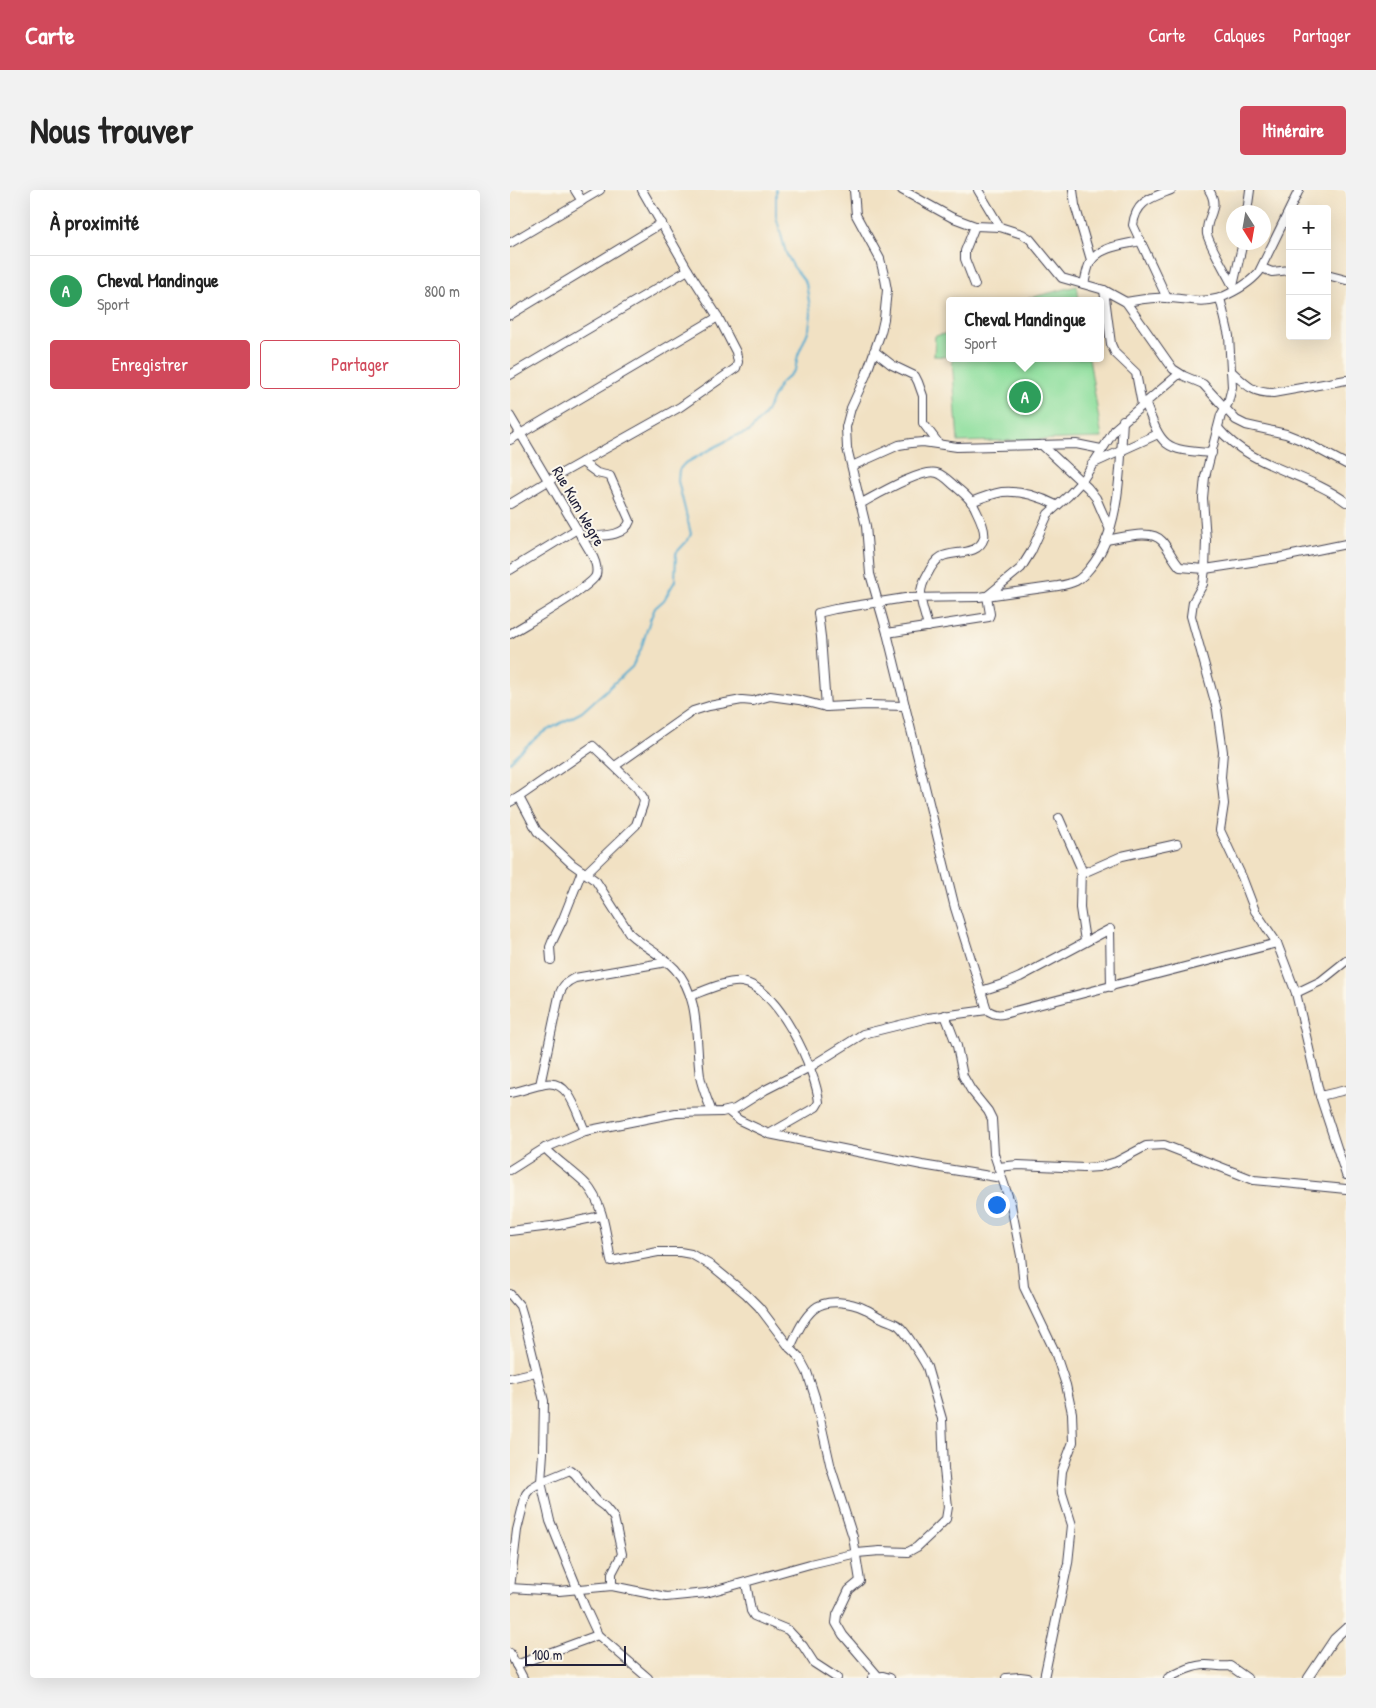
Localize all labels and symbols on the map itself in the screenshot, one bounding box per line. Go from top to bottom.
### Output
north arrow [1226,205,1271,250]
pin: A [1009,378,1041,416]
street label: Rue Kum Wegre [547,462,611,551]
your location [984,1192,1010,1218]
scale bar [525,1643,626,1666]

